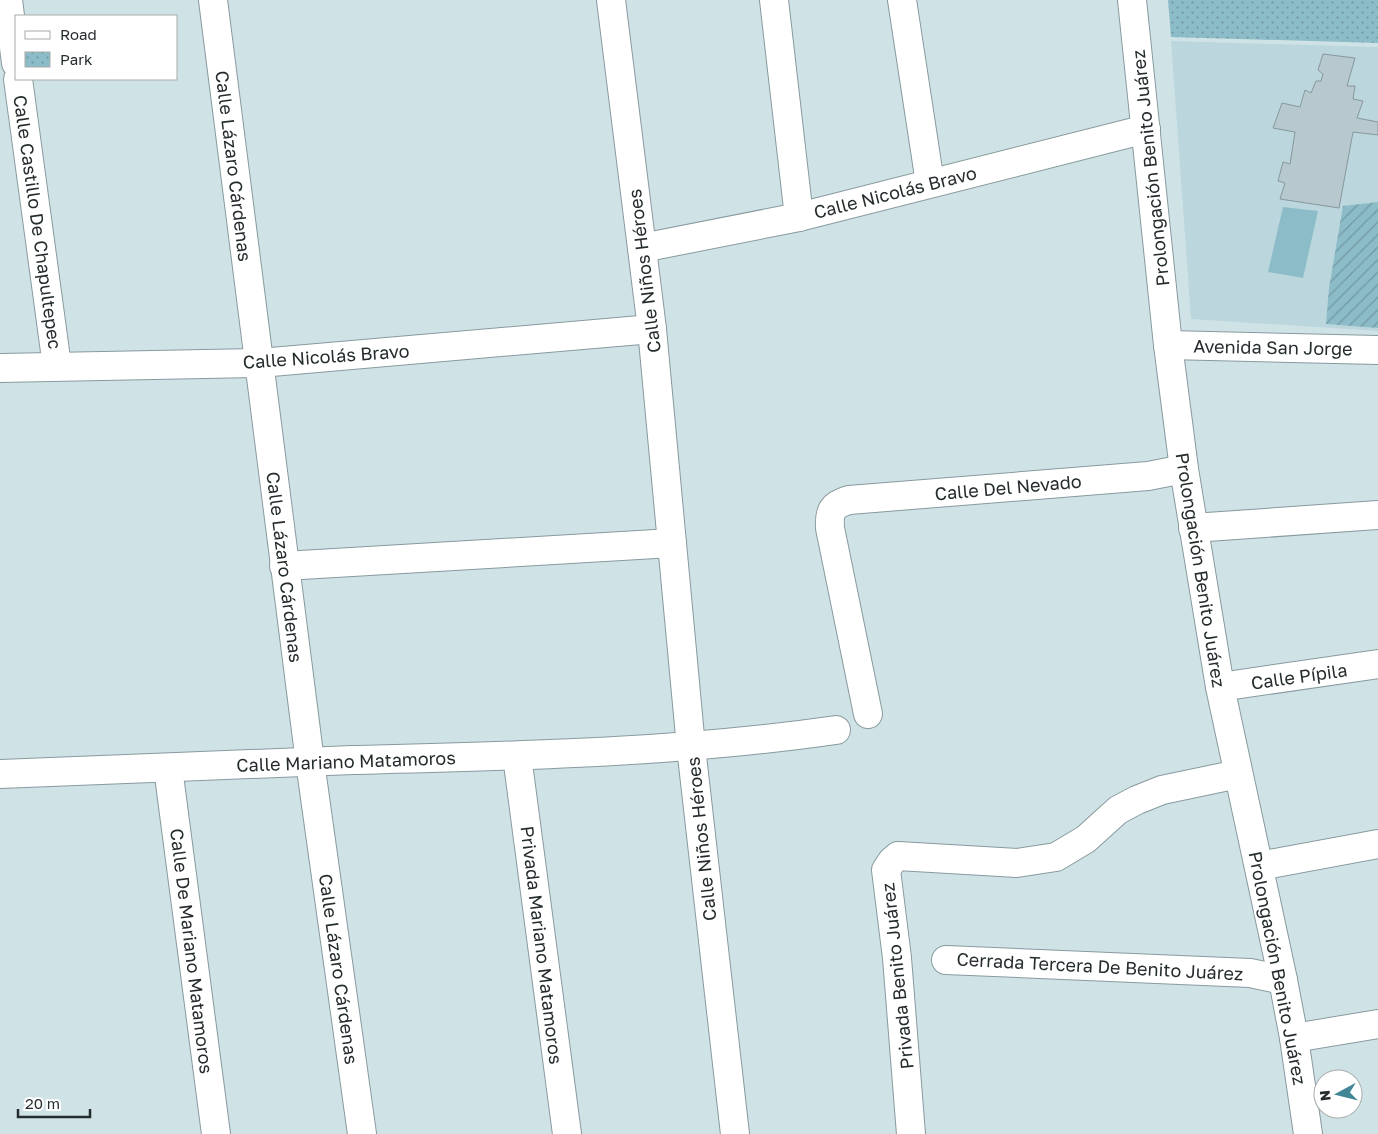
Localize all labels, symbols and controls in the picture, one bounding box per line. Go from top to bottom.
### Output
legend [15,15,178,80]
text: Road [60,25,97,43]
street label: Prolongación Benito Juárez [1127,49,1173,287]
text: Park [60,50,93,68]
street label: Calle Lázaro Cárdenas [211,69,257,263]
street label: Calle Castillo De Chapultepec [9,93,67,351]
street label: Calle Nicolás Bravo [811,161,979,223]
street label: Calle Niños Héroes [623,188,665,354]
street label: Avenida San Jorge [1193,335,1353,359]
street label: Calle Nicolás Bravo [242,339,410,373]
street label: Prolongación Benito Juárez [1172,451,1230,689]
street label: Calle Lázaro Cárdenas [262,470,308,664]
street label: Calle Del Nevado [934,470,1082,504]
street label: Calle Pípila [1249,658,1349,694]
street label: Calle Mariano Matamoros [236,746,456,776]
street label: Calle Niños Héroes [681,756,721,922]
street label: Privada Mariano Matamoros [516,825,568,1065]
street label: Calle De Mariano Matamoros [166,827,218,1075]
street label: Prolongación Benito Juárez [1245,849,1311,1087]
street label: Calle Lázaro Cárdenas [315,872,363,1066]
street label: Privada Benito Juárez [876,882,918,1070]
street label: Cerrada Tercera De Benito Juárez [956,948,1244,984]
north arrow [1313,1069,1363,1119]
scale bar [18,1086,90,1118]
text: N [1316,1089,1334,1102]
text: 20 m [25,1094,60,1112]

